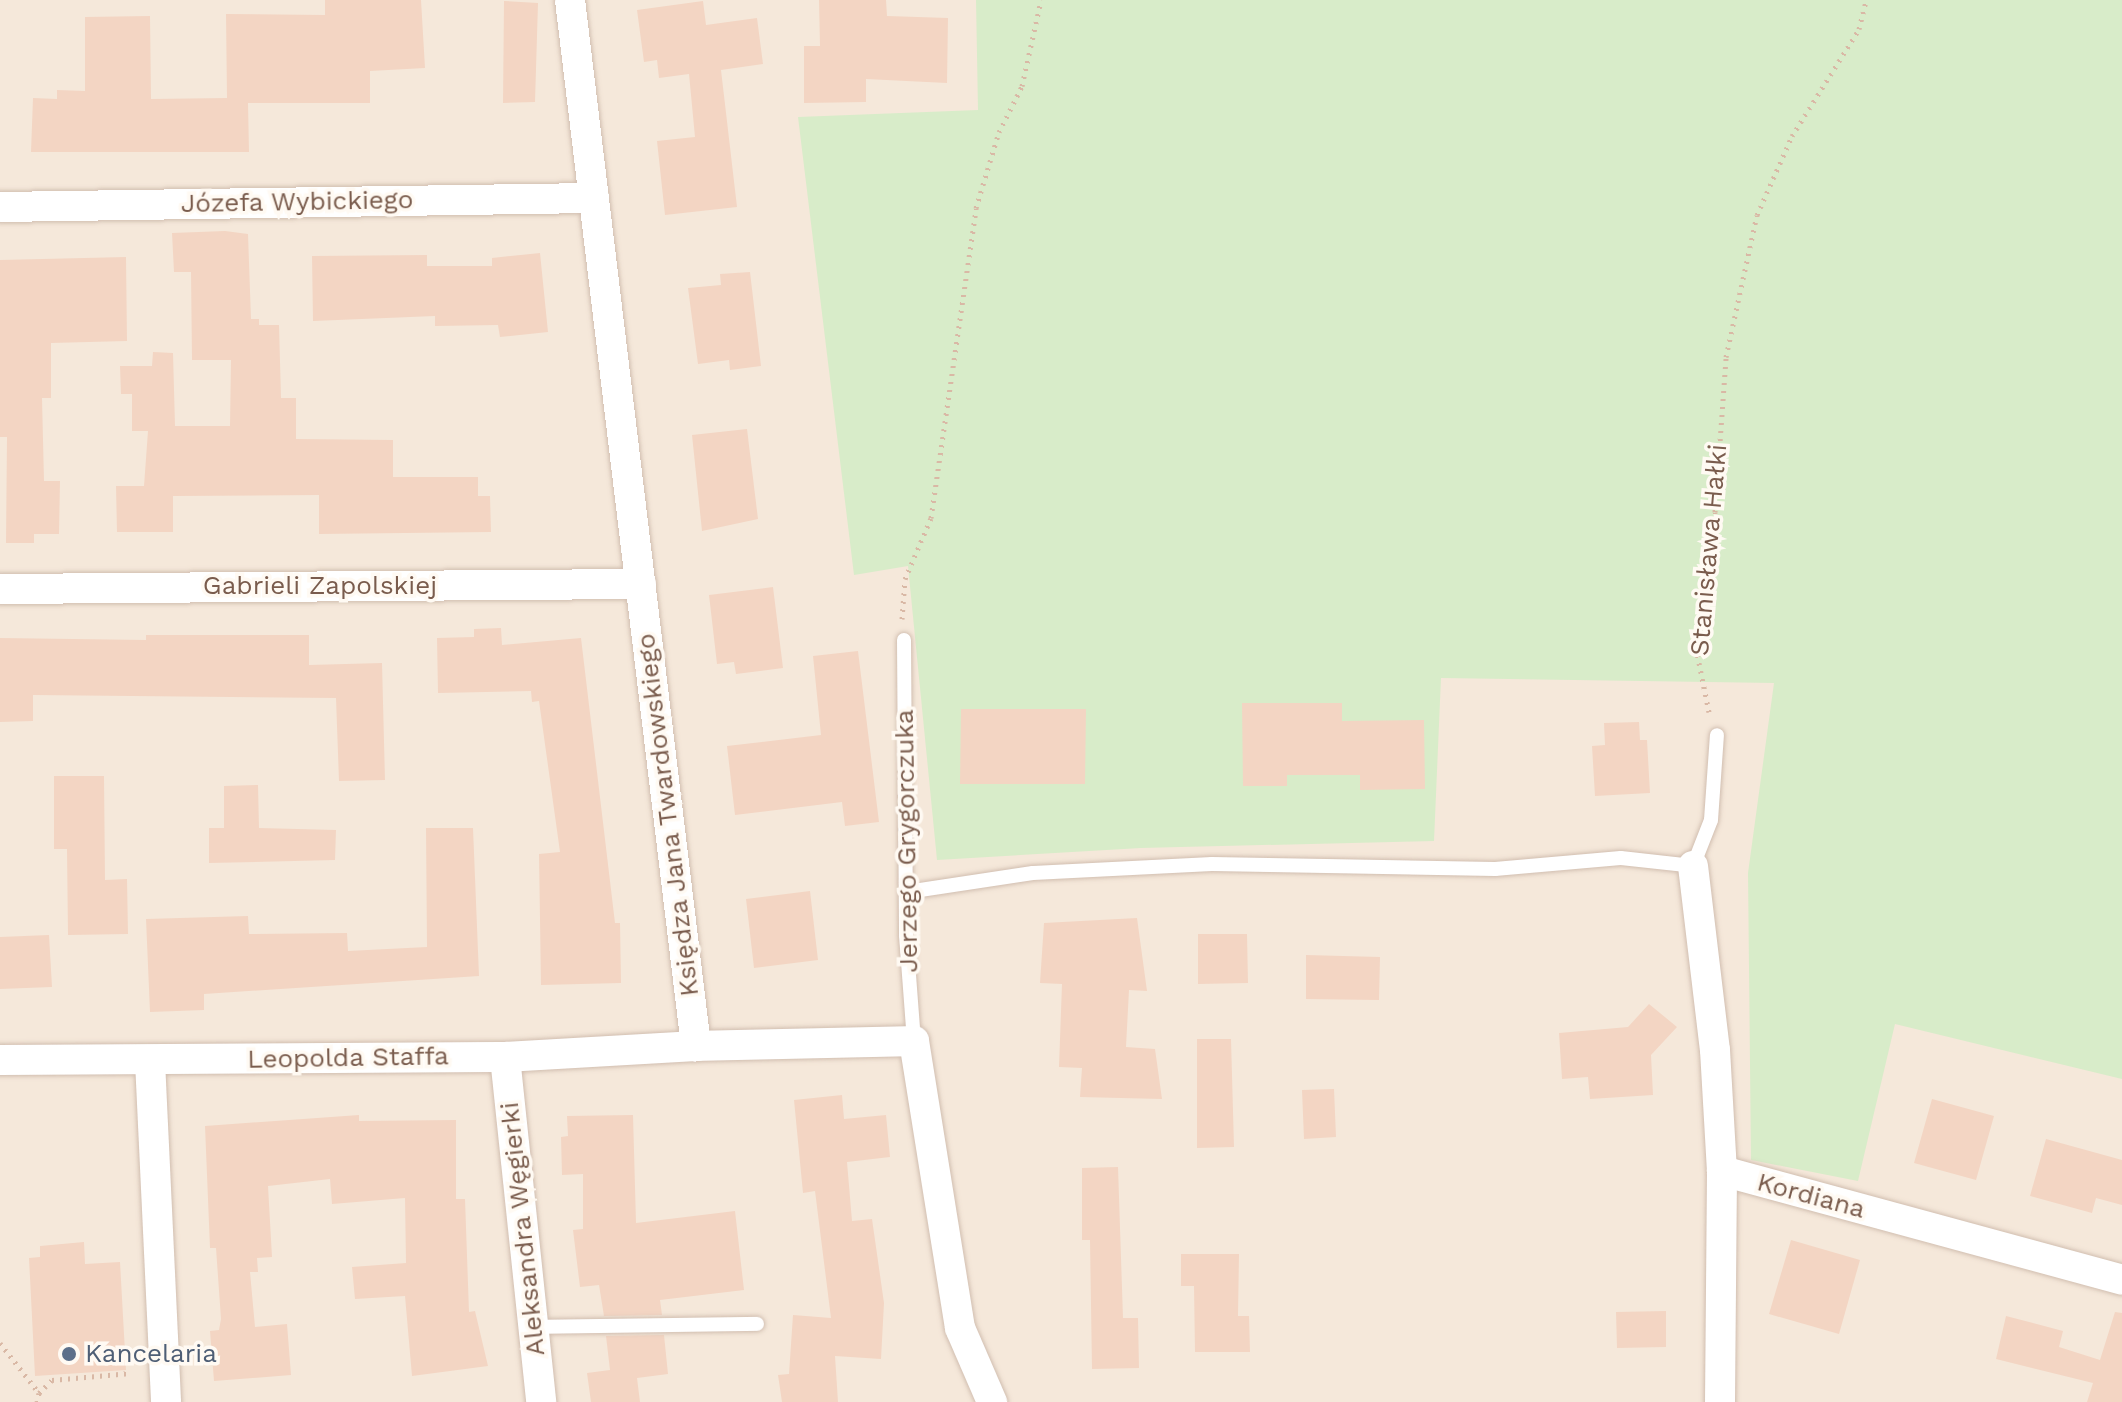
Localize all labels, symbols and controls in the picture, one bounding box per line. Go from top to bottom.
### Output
street label: Józefa Wybickiego [180,184,414,220]
street label: Stanisława Hałki [1684,442,1734,658]
street label: Gabrieli Zapolskiej [203,570,437,602]
street label: Księdza Jana Twardowskiego [630,631,706,999]
street label: Jerzego Grygorczuka [889,709,925,973]
street label: Leopolda Staffa [247,1041,449,1075]
street label: Aleksandra Węgierki [494,1100,552,1358]
street label: Kordiana [1754,1167,1868,1225]
place label: Kancelaria [85,1338,217,1370]
marker: Kancelaria [60,1345,78,1363]

